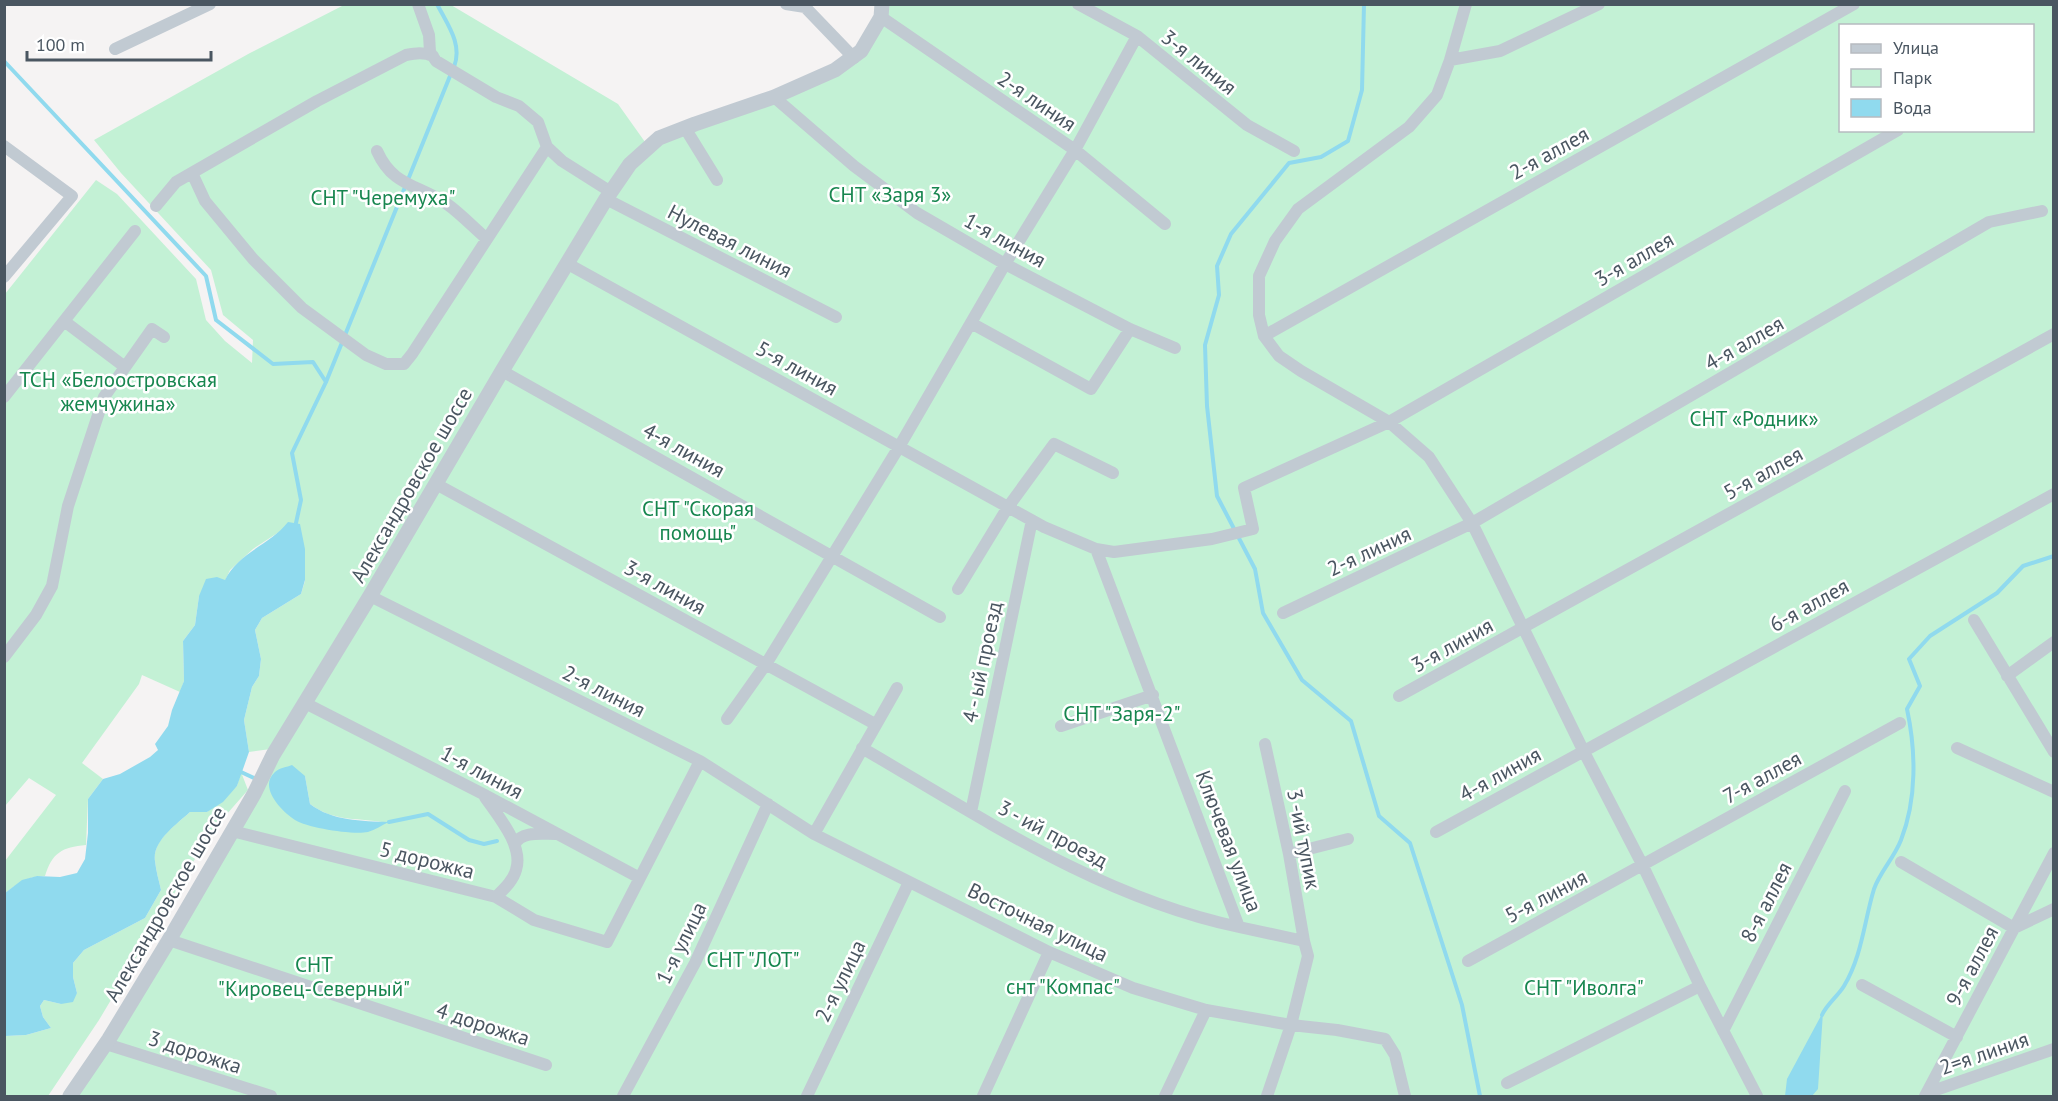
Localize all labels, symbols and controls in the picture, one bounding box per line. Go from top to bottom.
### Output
street label: 3-я линия [1156,23,1242,101]
scale bar [27,24,212,62]
legend [1839,24,2034,132]
text: 100 m [36,33,85,56]
text: Улица [1893,36,1939,59]
street label: 2-я линия [992,65,1082,137]
text: Парк [1893,66,1933,89]
text: Вода [1893,96,1932,119]
street label: 2-я аллея [1505,120,1593,186]
park label: СНТ «Заря 3» [829,181,951,208]
park label: СНТ "Черемуха" [310,184,456,211]
street label: Нулевая линия [663,198,797,284]
street label: 1-я линия [959,207,1051,273]
street label: 3-я аллея [1590,226,1678,292]
street label: 4-я аллея [1700,310,1788,376]
street label: 5-я линия [751,335,843,401]
park label: ТСН «Белоостровская жемчужина» [19,366,217,417]
street label: Александровское шоссе [344,383,478,587]
park label: СНТ «Родник» [1690,405,1818,432]
street label: 4-я линия [638,417,730,483]
street label: 5-я аллея [1719,440,1807,506]
park label: СНТ "Скорая помощь" [642,495,754,546]
street label: 2-я линия [1323,520,1415,582]
street label: 3-я линия [619,554,711,620]
street label: 6-я аллея [1765,572,1853,638]
street label: 4 - ый проезд [956,599,1008,725]
street label: 3-я линия [1406,612,1498,678]
street label: 2-я линия [558,659,650,723]
park label: СНТ "Заря-2" [1063,700,1181,727]
street label: 1-я линия [436,739,528,805]
street label: 4-я линия [1454,741,1546,807]
street label: 7-я аллея [1718,744,1806,810]
street label: Ключевая улица [1190,766,1268,916]
street label: 3 -ий тупик [1281,786,1327,892]
street label: 3 - ий проезд [993,794,1113,874]
street label: Александровское шоссе [98,802,232,1006]
street label: 5 дорожка [377,835,477,885]
street label: 8-я аллея [1734,857,1798,947]
street label: 5-я линия [1500,863,1592,929]
street label: Восточная улица [963,876,1113,968]
street label: 1-я улица [650,898,712,988]
street label: 9-я аллея [1940,921,2004,1011]
street label: 2-я улица [809,936,871,1026]
park label: СНТ "ЛОТ" [707,946,799,973]
park label: СНТ "Кировец-Северный" [218,951,410,1002]
park label: снт "Компас" [1006,973,1120,1000]
park label: СНТ "Иволга" [1524,974,1644,1001]
street label: 4 дорожка [433,996,533,1052]
street label: 3 дорожка [145,1024,245,1080]
street label: 2=я линия [1936,1025,2032,1081]

